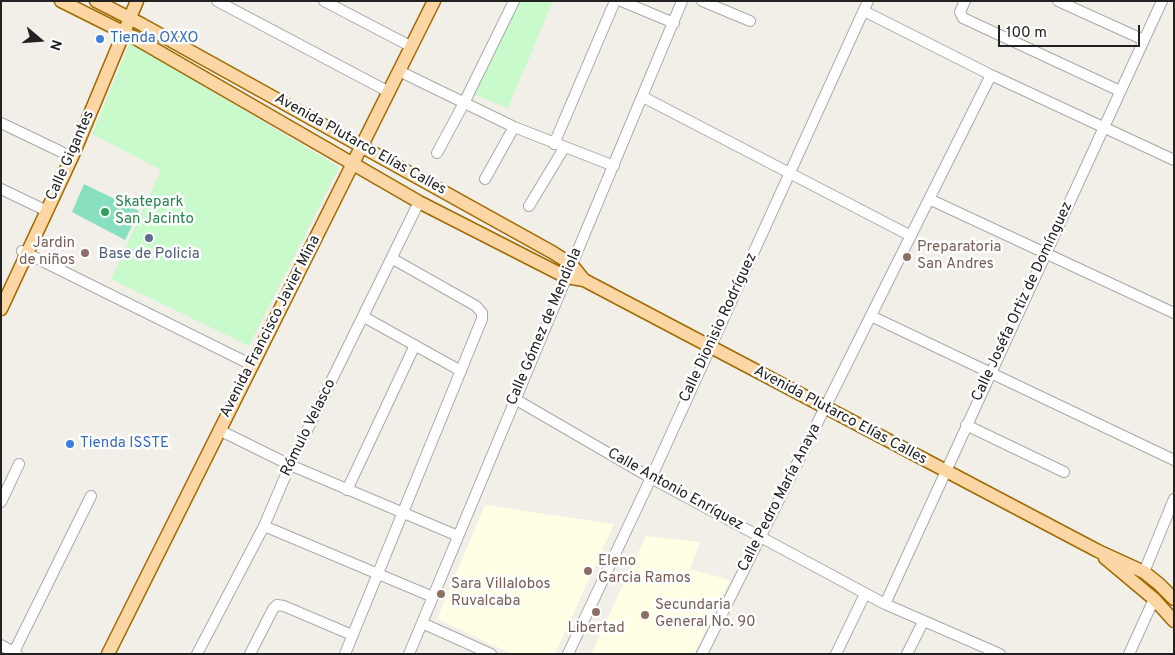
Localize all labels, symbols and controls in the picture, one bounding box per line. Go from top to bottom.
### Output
north arrow [15,15,65,65]
scale bar [1000,15,1142,47]
text: 100 m [1006,24,1047,43]
place label: Tienda OXXO [110,30,198,48]
marker: Tienda OXXO [94,33,106,45]
text: N [45,37,64,52]
street label: Avenida Plutarco Elías Calles [271,90,449,200]
street label: Calle Gigantes [43,108,99,204]
place label: Skatepark San Jacinto [115,194,194,229]
street label: Calle Joséfa Ortiz de Domínguez [969,199,1077,405]
marker: Skatepark San Jacinto [99,206,111,218]
marker: Base de Policia [143,232,155,244]
street label: Avenida Francisco Javier Mina [217,233,325,421]
place label: Jardin de niños [19,235,75,270]
place label: Preparatoria San Andres [917,239,1001,274]
place label: Base de Policia [98,246,200,264]
street label: Calle Gómez de Mendiola [504,246,586,408]
marker: Jardin de niños [79,247,91,259]
street label: Calle Dionisio Rodríguez [676,250,762,406]
marker: Preparatoria San Andres [901,251,913,263]
street label: Avenida Plutarco Elías Calles [750,363,930,469]
street label: Rómulo Velasco [278,376,340,480]
street label: Calle Pedro María Anaya [735,421,825,575]
place label: Tienda ISSTE [80,435,169,453]
marker: Tienda ISSTE [64,438,76,450]
street label: Calle Antonio Enríquez [604,445,746,535]
place label: Eleno Garcia Ramos [598,553,691,588]
marker: Eleno Garcia Ramos [582,565,594,577]
place label: Sara Villalobos Ruvalcaba [451,576,551,611]
marker: Sara Villalobos Ruvalcaba [435,588,447,600]
place label: Secundaria General No. 90 [655,597,756,632]
marker: Libertad [590,606,602,618]
marker: Secundaria General No. 90 [639,609,651,621]
place label: Libertad [567,620,625,638]

